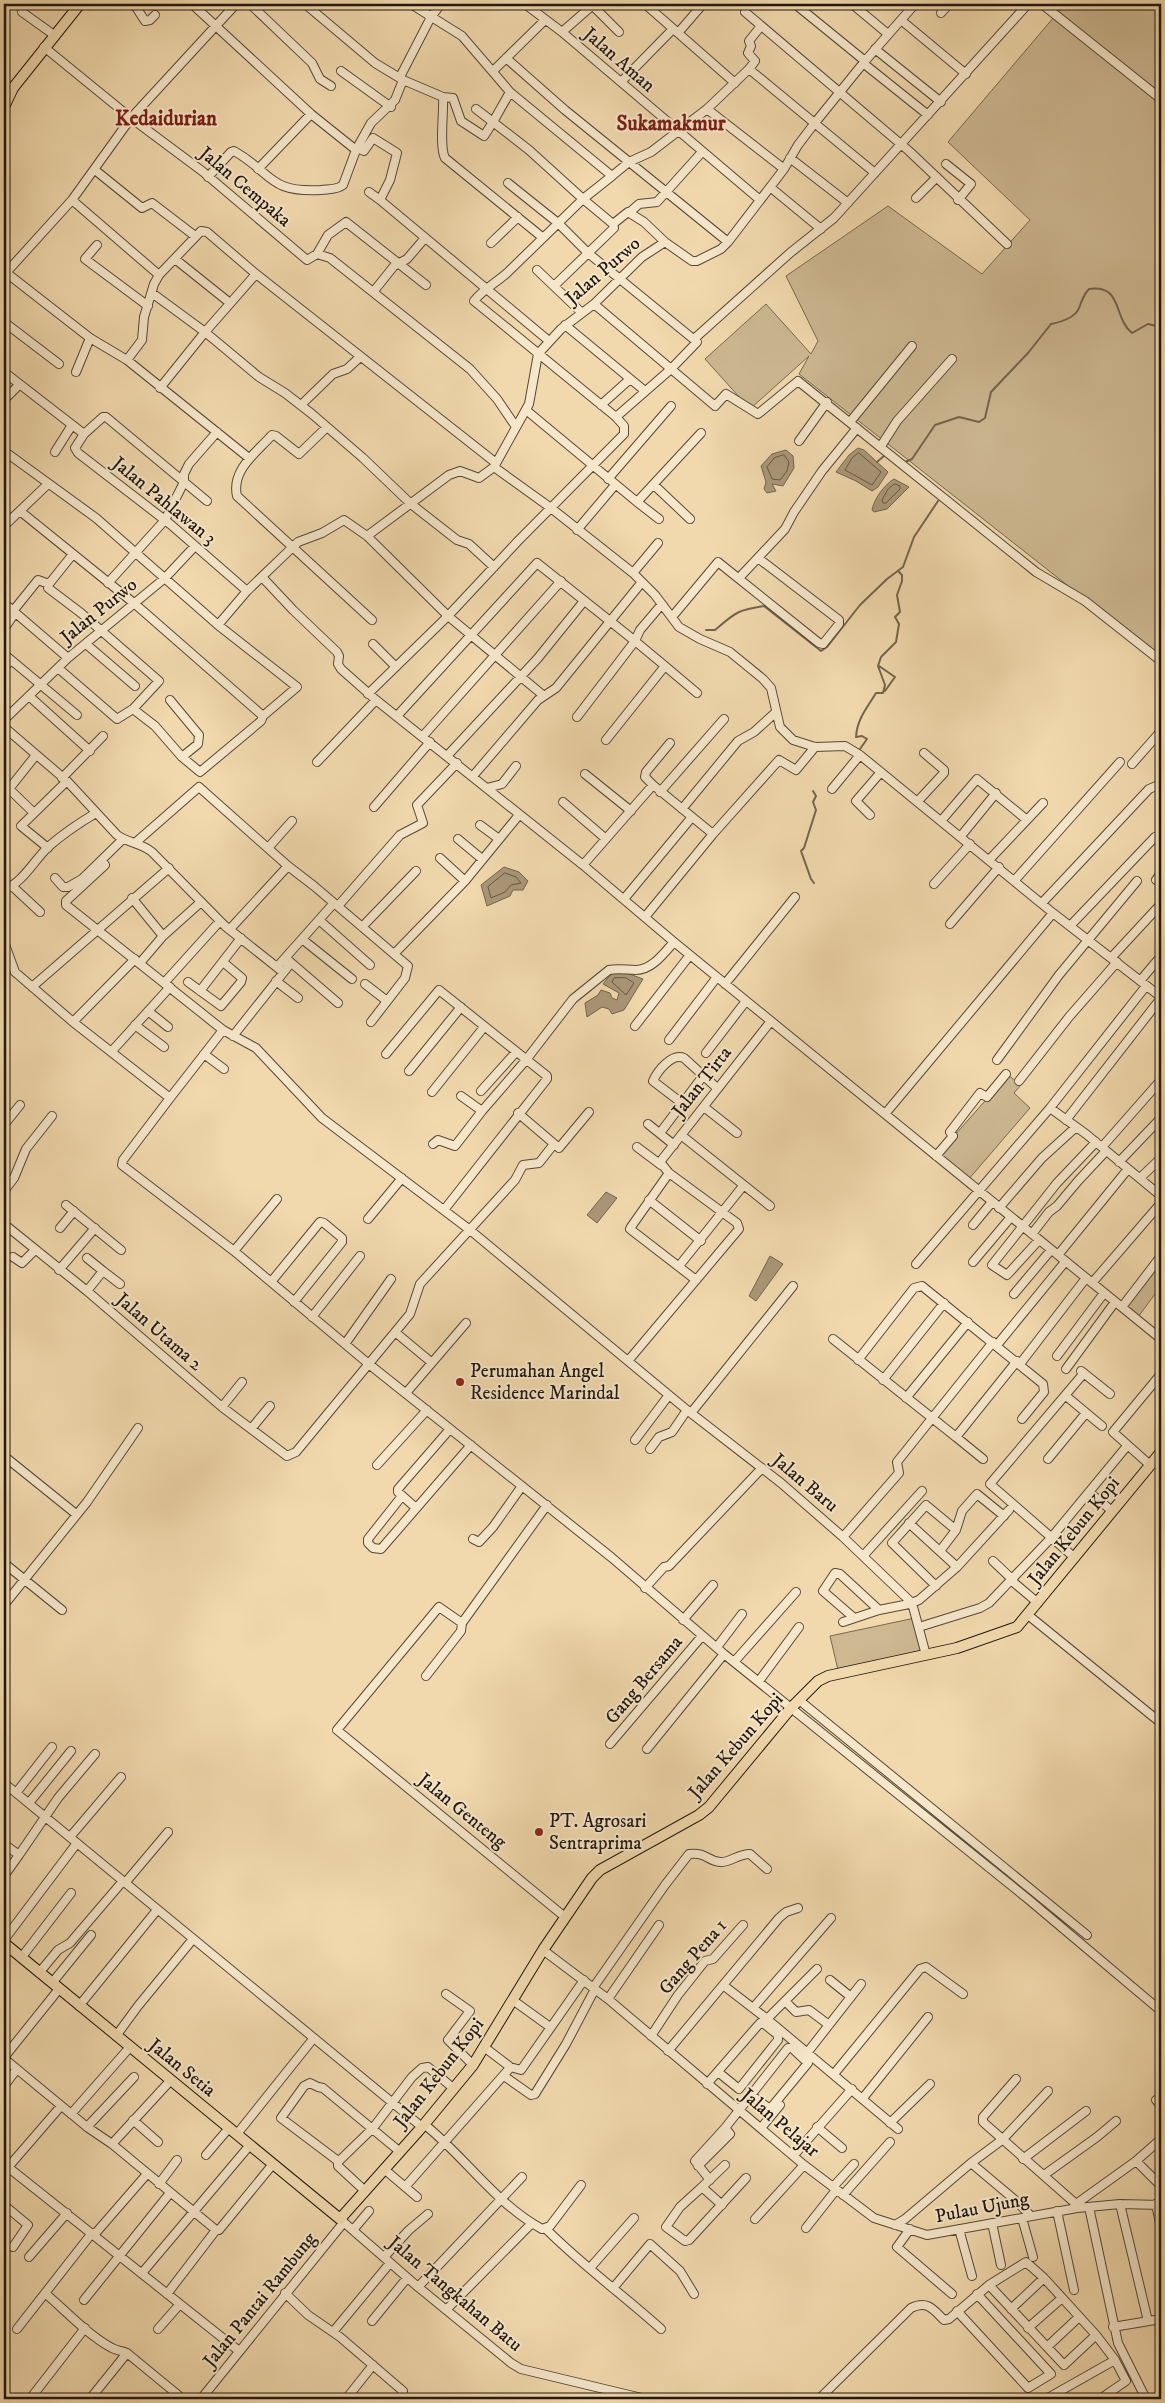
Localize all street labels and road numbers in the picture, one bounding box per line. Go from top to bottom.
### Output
street label: Jalan Aman [577,21,660,97]
street label: Jalan Cempaka [193,141,296,232]
street label: Jalan Purwo [559,232,645,311]
street label: Jalan Pahlawan 3 [106,451,221,550]
street label: Jalan Purwo [55,573,142,650]
street label: Jalan Tirta [666,1042,737,1124]
street label: Jalan Utama 2 [109,1287,208,1376]
street label: Jalan Baru [766,1447,843,1517]
street label: Jalan Kebun Kopi [1022,1472,1125,1591]
street label: Gang Bersama [600,1631,688,1729]
street label: Jalan Kebun Kopi [682,1688,788,1805]
street label: Jalan Genteng [412,1767,511,1854]
street label: Gang Pena 1 [654,1915,732,1999]
street label: Jalan Kebun Kopi [388,2013,489,2134]
street label: Jalan Setia [142,2033,220,2102]
street label: Jalan Pelajar [735,2082,824,2162]
street label: Pulau Ujung [933,2188,1031,2228]
street label: Jalan Pantai Rambung [197,2227,322,2374]
street label: Jalan Tangkahan Batu [382,2230,527,2357]

